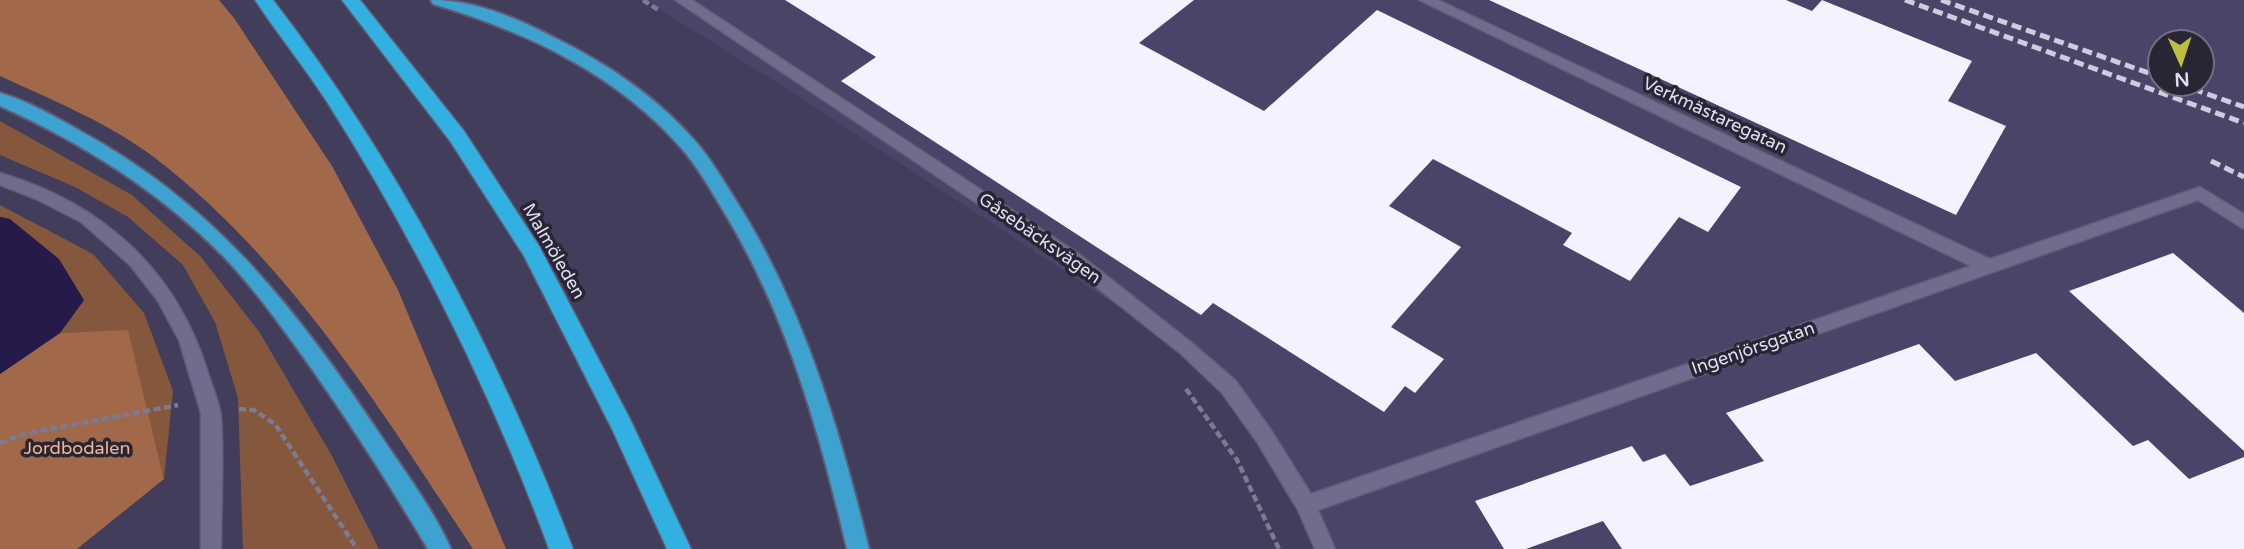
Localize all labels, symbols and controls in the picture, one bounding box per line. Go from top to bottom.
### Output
north arrow [2146,28,2216,98]
text: N [2174,68,2190,90]
street label: Verkmästaregatan [1639,72,1791,158]
street label: Gåsebäcksvägen [975,188,1105,288]
street label: Malmöleden [518,199,590,303]
street label: Ingenjörsgatan [1689,317,1817,379]
park label: Jordbodalen [24,437,130,459]

